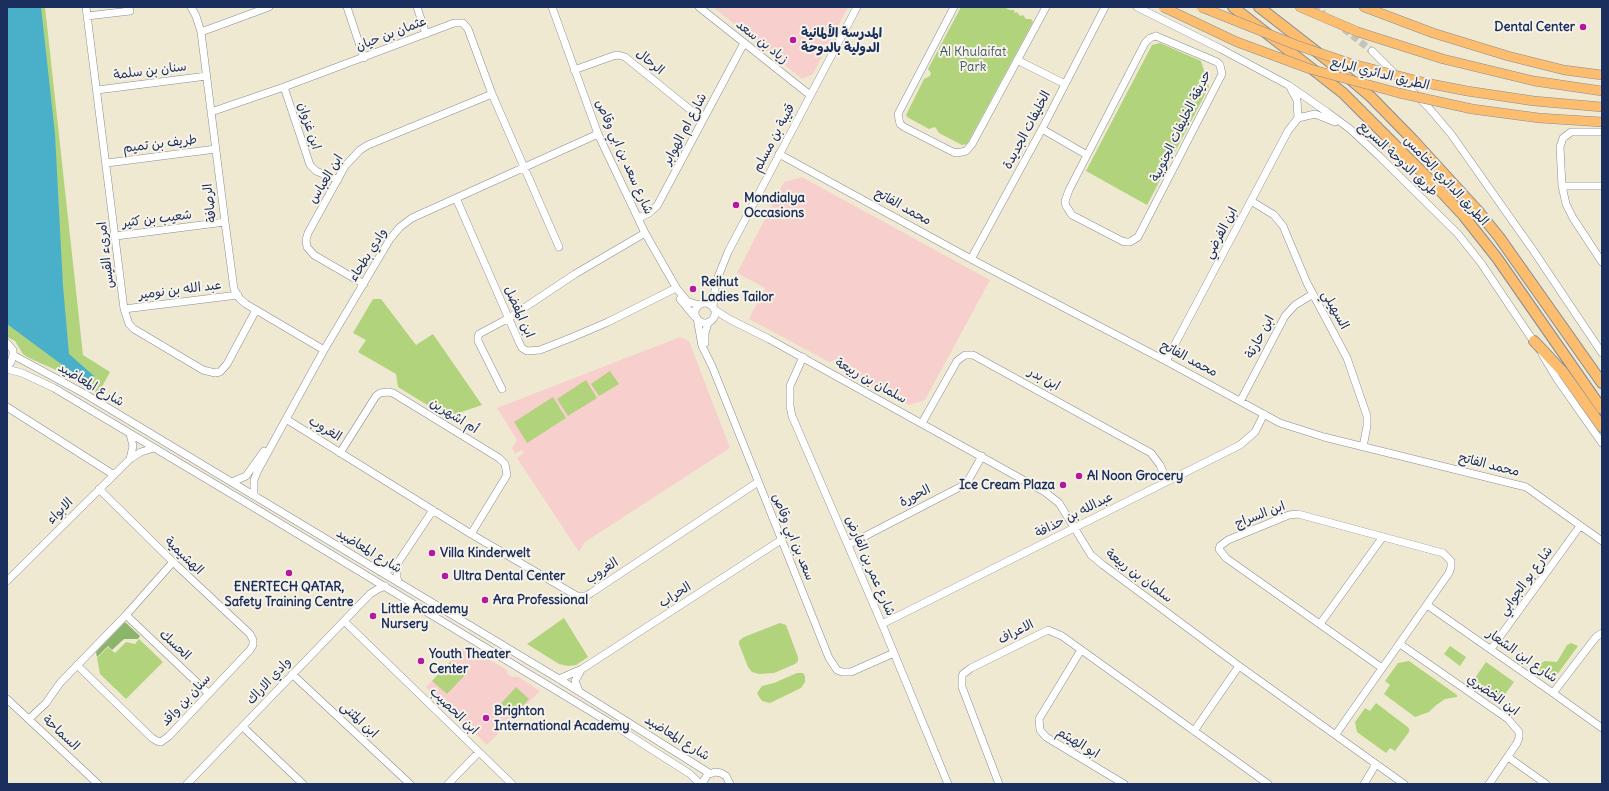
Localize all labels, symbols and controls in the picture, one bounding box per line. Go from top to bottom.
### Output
street label: عثمان بن حيان [354,13,428,55]
street label: زياد بن سعد [733,17,791,67]
place label: Dental Center [1494,19,1575,35]
marker: Dental Center [1578,22,1588,32]
place label: المدرسة الألمانية الدولية بالدوحة [801,25,882,56]
marker: المدرسة الألمانية الدولية بالدوحة [788,35,798,45]
park label: Al Khulaifat Park [940,44,1006,75]
street label: الرحال [633,46,667,78]
street label: الطريق الدائري الرابع [1329,54,1431,94]
street label: سنان بن سلمة [112,59,188,83]
street label: حديقة الخليفات الجنوبية [1147,68,1215,184]
street label: الخليفات الجديدة [1000,88,1054,172]
street label: شارع ام الهوابر [660,91,710,167]
street label: شارع سعد بن ابي وقاص [592,97,656,217]
street label: ابن غزوان [294,100,324,152]
street label: قتيبة بن مسلم [749,101,799,175]
street label: طريق الدوحة السريع [1355,118,1441,200]
street label: طريف بن تميم [122,132,198,156]
street label: الطريق الدائري الخامس [1400,133,1492,229]
street label: ابن العباس [305,152,347,206]
street label: الرصافة [200,183,220,223]
street label: محمد الفاتح [872,185,934,229]
place label: Mondialya Occasions [744,190,805,221]
marker: Mondialya Occasions [731,200,741,210]
street label: ابن الفرضي [1201,205,1241,261]
street label: شعيب بن كثير [121,207,193,231]
street label: امرىء القيس [94,220,118,290]
street label: وادي بطحاء [345,225,391,285]
place label: Reihut Ladies Tailor [701,274,774,305]
street label: عبد الله بن نومير [138,277,222,303]
street label: ابن المفضل [501,284,537,340]
marker: Reihut Ladies Tailor [688,284,698,294]
street label: السهيلي [1318,288,1352,332]
street label: ابن حارثة [1242,313,1278,361]
street label: محمد الفاتح [1158,337,1220,381]
street label: سلمان بن ربيعة [832,355,910,407]
street label: شارع المعاضيد [55,360,127,410]
street label: ابن بدر [1025,364,1063,394]
street label: أم اشهرين [427,395,481,437]
street label: الغروب [306,413,344,445]
street label: محمد الفاتح [1457,450,1521,480]
place label: Al Noon Grocery [1087,468,1183,484]
marker: Al Noon Grocery [1074,471,1084,481]
place label: Ice Cream Plaza [959,477,1055,493]
marker: Ice Cream Plaza [1058,480,1068,490]
street label: الحورة [897,482,933,510]
street label: عبدالله بن حذافة [1033,489,1115,541]
street label: سعد بن ابي وقاص [768,491,818,583]
street label: الابواء [44,495,76,527]
street label: ابن السراج [1233,498,1287,532]
street label: شارع عمر بن الفارض [842,514,898,618]
street label: شارع المعاضيد [333,525,405,577]
street label: الهشيمية [161,534,207,578]
street label: شارع بو الجوابي [1496,543,1556,619]
place label: Villa Kinderwelt [440,545,530,561]
street label: سلمان بن ربيعة [1102,546,1176,606]
marker: Villa Kinderwelt [427,548,437,558]
street label: الغروب [583,555,621,587]
marker: ENERTECH QATAR, Safety Training Centre [284,568,294,578]
place label: Ultra Dental Center [453,568,565,584]
marker: Ultra Dental Center [440,571,450,581]
place label: ENERTECH QATAR, Safety Training Centre [224,579,354,610]
street label: الحراب [656,579,694,611]
place label: Ara Professional [493,592,588,608]
marker: Ara Professional [480,595,490,605]
place label: Little Academy Nursery [381,601,468,632]
marker: Little Academy Nursery [368,611,378,621]
street label: الاعراف [996,616,1036,648]
street label: الحسك [156,626,194,664]
street label: شارع ابن الشعار [1484,626,1560,686]
place label: Youth Theater Center [429,646,510,677]
street label: وادي الاراك [243,654,295,708]
marker: Youth Theater Center [416,656,426,666]
street label: سنان بن واقد [158,671,214,729]
street label: ابن الخضري [1464,671,1522,719]
street label: ابن الحصيب [426,684,482,738]
street label: ابن المثنى [337,699,381,741]
place label: Brighton International Academy [494,703,630,734]
street label: السماحة [39,712,83,754]
street label: شارع المعاضيد [642,712,712,764]
marker: Brighton International Academy [481,713,491,723]
street label: ابو الهيثم [1054,724,1102,762]

